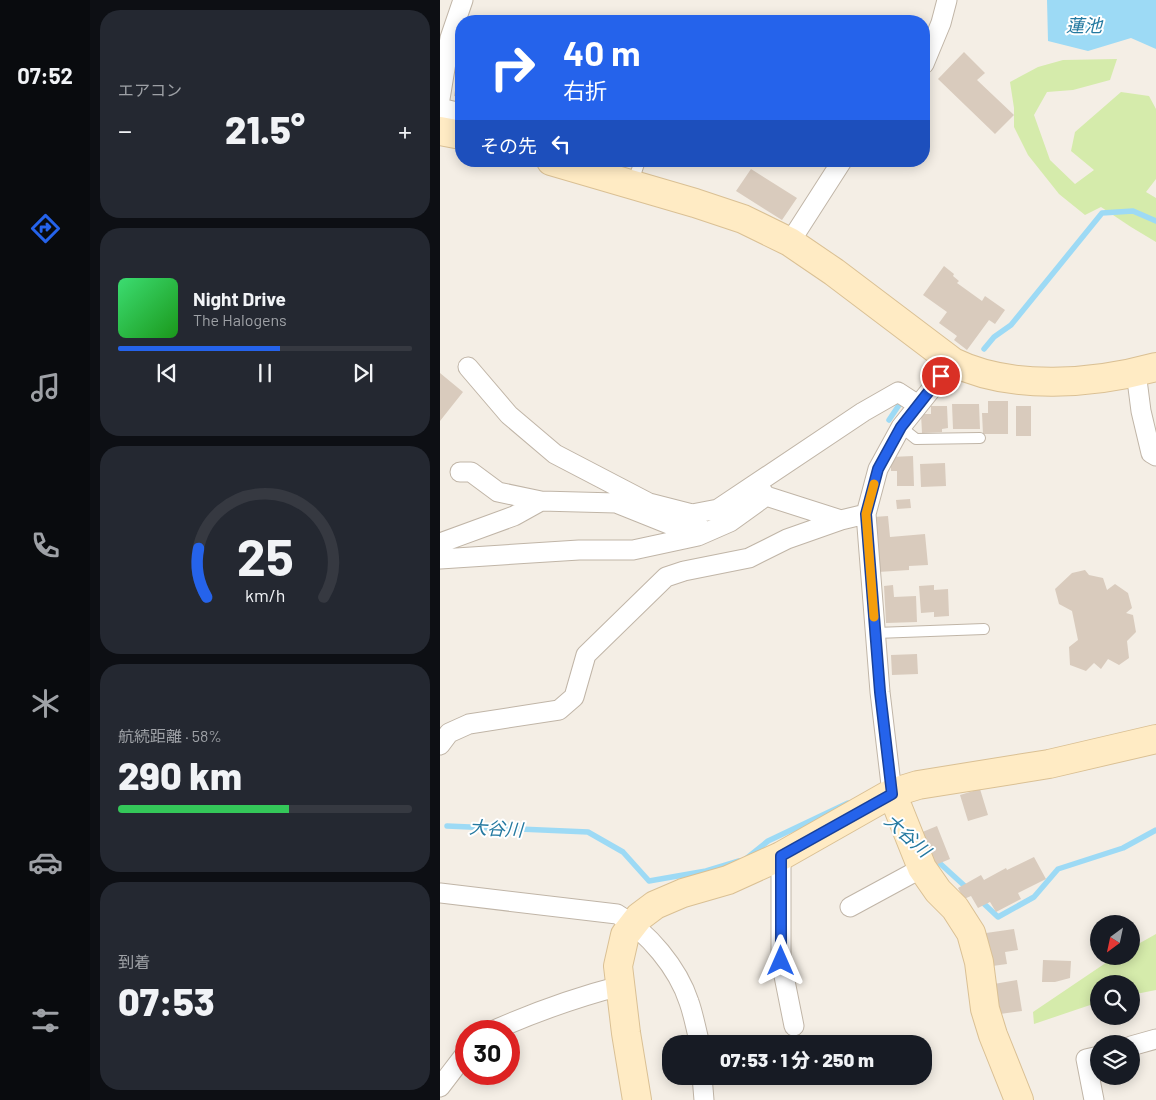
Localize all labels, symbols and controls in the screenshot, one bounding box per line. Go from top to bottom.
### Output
water label: 蓮池 [1066,14,1104,36]
text: 40 m [563,31,640,73]
icon: right [480,35,545,100]
text: 07:52 [17,62,73,88]
text: 右折 [563,77,607,103]
text: エアコン [118,80,182,99]
text: 21.5° [225,106,305,152]
text: − [118,113,132,147]
text: + [398,113,412,147]
icon: left [547,130,575,158]
text: その先 [480,134,537,157]
icon: directions [28,211,63,246]
text: Night Drive [193,287,286,310]
text: The Halogens [193,310,287,329]
pin [920,355,962,397]
icon: previous [153,359,181,387]
icon: pause [251,359,279,387]
icon: next [349,359,377,387]
icon: arrive [927,362,955,390]
icon: music [28,370,63,405]
text: 25 [236,524,294,586]
icon: phone [28,528,63,563]
text: km/h [245,584,285,606]
icon: climate [28,686,63,721]
text: 航続距離 · 58% [118,726,222,745]
text: 290 km [118,752,242,798]
water label: 大谷川 [881,809,937,863]
water label: 大谷川 [468,816,526,841]
icon: car [28,845,63,880]
north arrow [1090,915,1140,965]
map controls [1090,915,1140,1085]
position arrow [754,934,806,986]
text: 到着 [118,952,150,971]
button: search [1090,975,1140,1025]
text: 07:53 [118,978,215,1024]
icon: filters [28,1003,63,1038]
speed limit sign: 30 [455,1020,520,1085]
button: layers [1090,1035,1140,1085]
text: 07:53 · 1 分 · 250 m [720,1048,874,1071]

